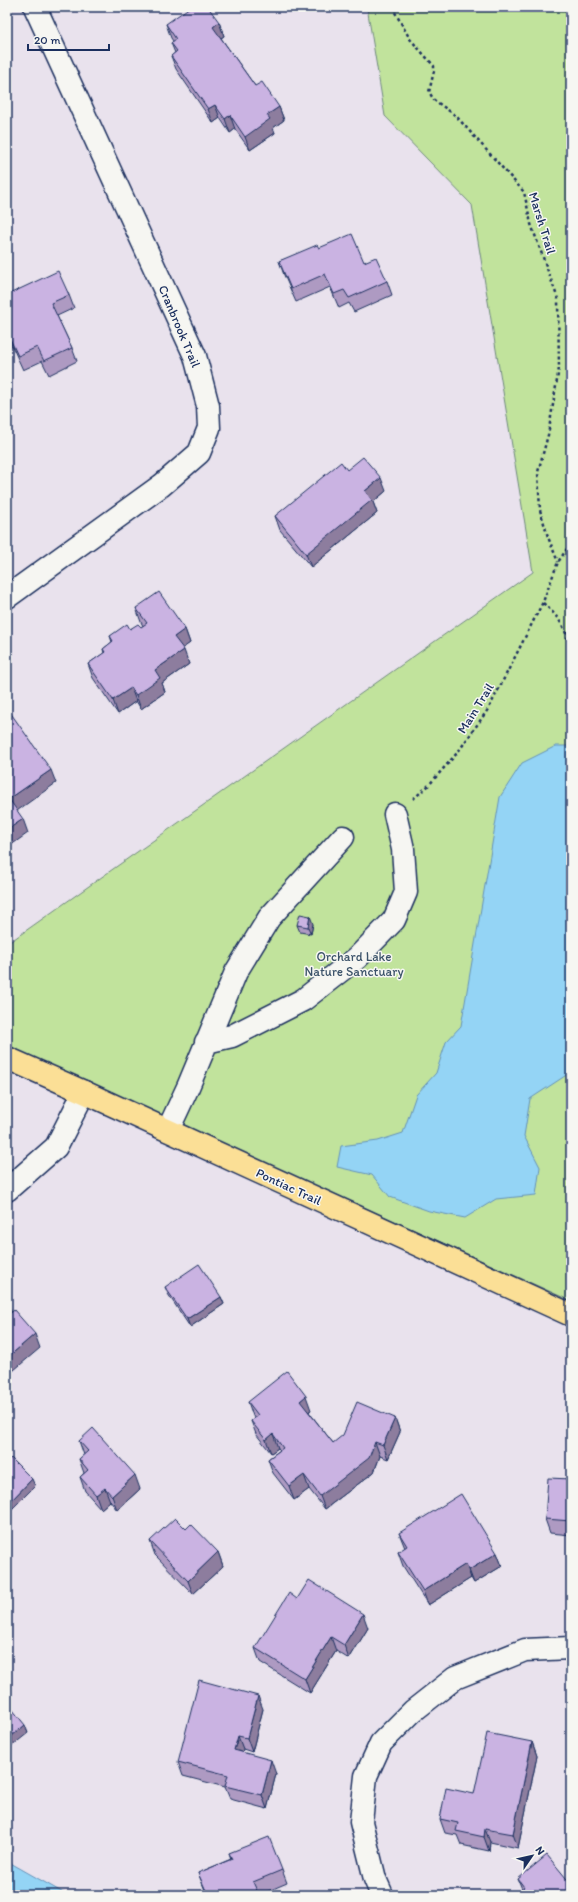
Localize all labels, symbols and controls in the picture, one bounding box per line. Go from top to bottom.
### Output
scale bar [28,26,109,52]
text: 20 m [34,33,61,47]
street label: Marsh Trail [526,190,559,256]
street label: Cranbrook Trail [155,283,204,370]
street label: Main Trail [454,680,497,736]
park label: Orchard Lake Nature Sanctuary [304,949,404,979]
street label: Pontiac Trail [254,1165,324,1208]
north arrow [512,1836,552,1876]
text: N [532,1844,547,1857]

